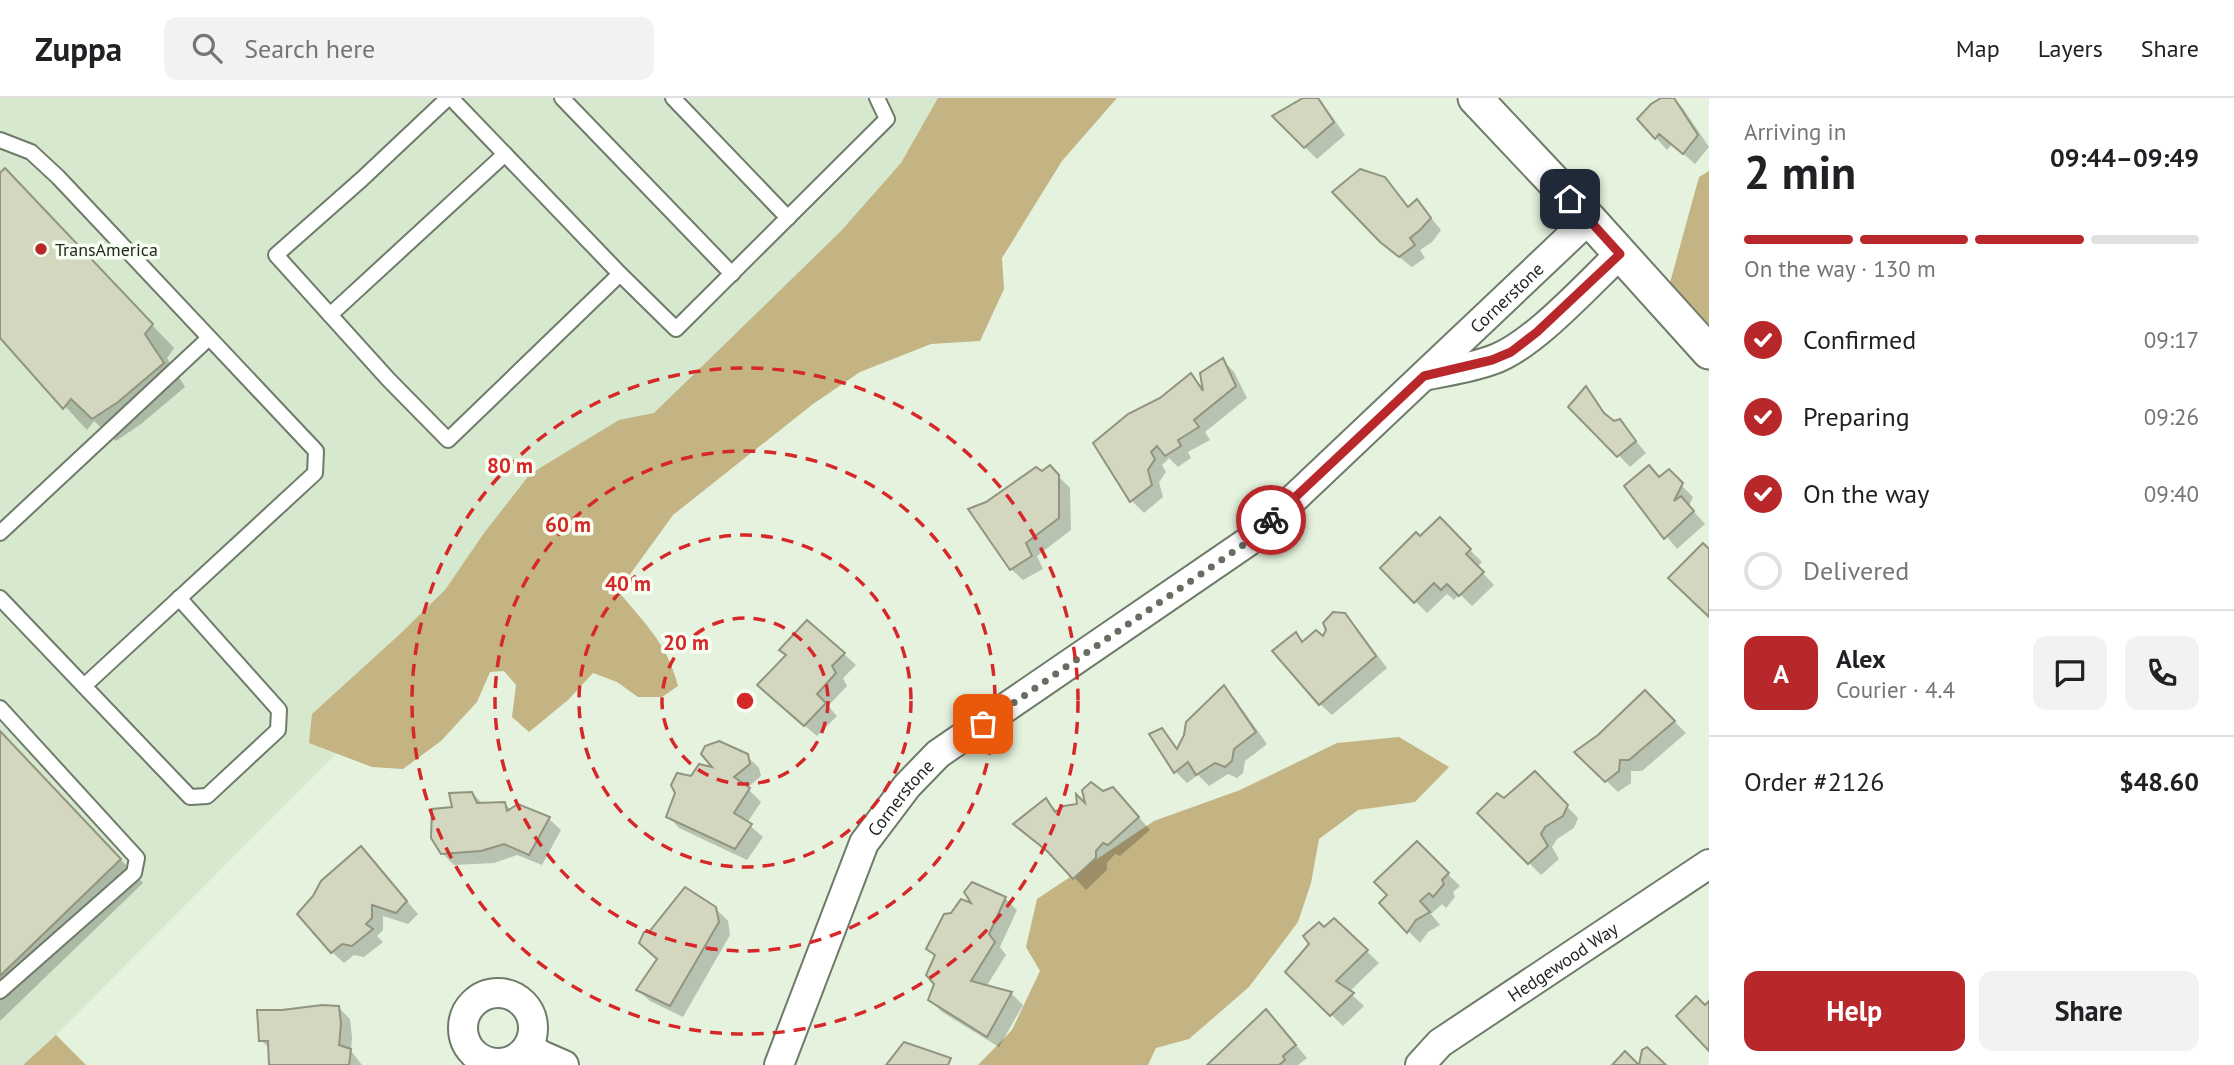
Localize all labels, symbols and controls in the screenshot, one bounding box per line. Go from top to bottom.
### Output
search box [164,17,654,80]
text: Zuppa [35,27,122,70]
icon: search [188,29,226,67]
text: Search here [244,32,375,65]
text: Map [1956,33,2000,64]
text: Layers [2038,33,2103,64]
text: Share [2141,33,2199,64]
text: Arriving in [1744,117,1846,146]
text: 09:44–09:49 [2050,141,2199,174]
text: 2 min [1744,142,1856,202]
pin [1540,169,1600,229]
icon: home [1551,180,1589,218]
place label: TransAmerica [55,238,158,261]
marker: TransAmerica [33,241,49,257]
text: On the way · 130 m [1744,254,1936,283]
street label: Cornerstone [1465,257,1548,338]
icon: check [1744,321,1782,359]
text: Confirmed [1803,323,1916,356]
text: 09:17 [2144,325,2199,354]
icon: check [1744,398,1782,436]
text: Preparing [1803,400,1910,433]
text: 09:26 [2144,402,2199,431]
text: 80 m [487,452,533,479]
icon: check [1744,475,1782,513]
text: On the way [1803,477,1929,510]
text: 09:40 [2144,479,2199,508]
courier [1236,485,1306,555]
icon: bike [1252,501,1290,539]
text: 60 m [545,511,591,538]
text: Delivered [1803,554,1909,587]
text: 40 m [605,570,651,597]
text: 20 m [663,629,709,656]
button: chat [2033,636,2107,710]
button: phone [2125,636,2199,710]
text: Alex [1836,642,1886,675]
text: A [1773,657,1789,690]
text: Courier · 4.4 [1836,675,1955,704]
centre of rings [733,689,757,713]
pin [953,694,1013,754]
icon: bag [964,705,1002,743]
street label: Cornerstone [862,754,938,840]
text: Order #2126 [1744,765,1884,798]
text: $48.60 [2119,765,2199,798]
street label: Hedgewood Way [1503,916,1623,1006]
button: Help [1744,971,1965,1051]
button: Share [1979,971,2199,1051]

